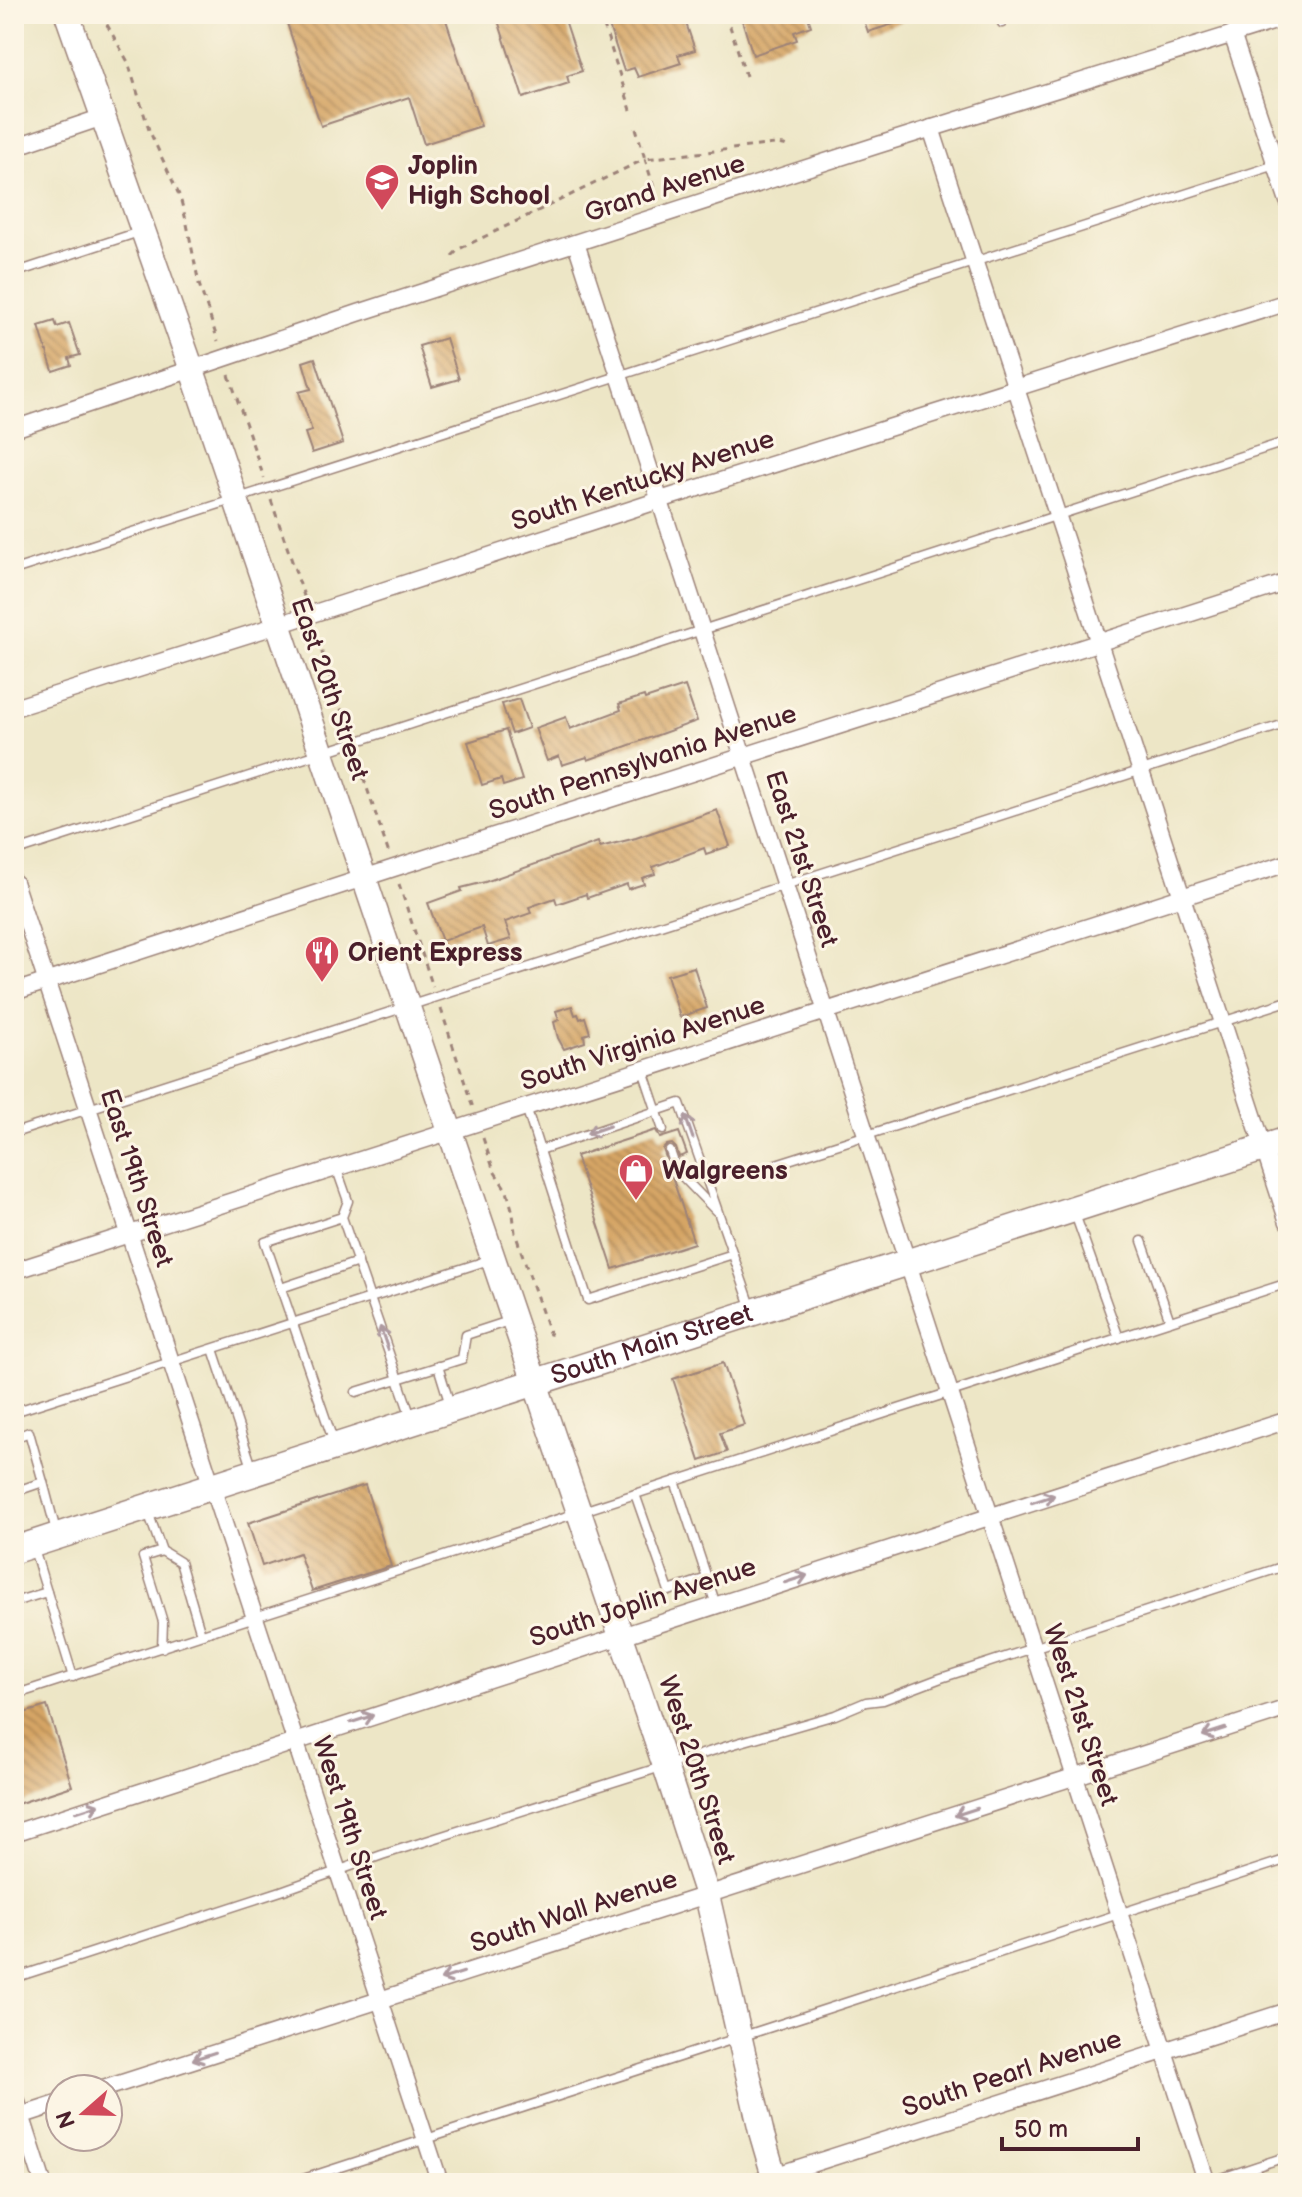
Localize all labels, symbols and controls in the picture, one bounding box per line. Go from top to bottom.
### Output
street label: Grand Avenue [581,148,749,230]
place label: Joplin High School [408,151,550,212]
school or university icon: Joplin High School [363,162,401,212]
street label: South Kentucky Avenue [508,424,778,538]
street label: East 20th Street [283,594,375,784]
street label: South Pennsylvania Avenue [485,699,801,827]
street label: East 21st Street [758,767,844,951]
restaurant icon: Orient Express [303,934,341,984]
place label: Orient Express [348,938,523,969]
street label: South Virginia Avenue [517,990,769,1098]
street label: East 19th Street [93,1085,179,1271]
one-way arrow [681,1115,695,1140]
one-way arrow [586,1124,611,1139]
shop icon: Walgreens [617,1152,655,1202]
place label: Walgreens [662,1156,788,1187]
street label: South Main Street [547,1298,757,1392]
one-way arrow [376,1326,390,1351]
one-way arrow [1031,1490,1056,1505]
street label: South Joplin Avenue [526,1552,760,1654]
one-way arrow [783,1570,808,1585]
street label: West 21st Street [1036,1620,1124,1810]
street label: West 20th Street [651,1672,741,1868]
one-way arrow [349,1711,374,1726]
one-way arrow [1201,1726,1226,1741]
street label: West 19th Street [305,1732,393,1924]
one-way arrow [75,1800,100,1815]
one-way arrow [954,1805,980,1820]
street label: South Wall Avenue [467,1864,681,1960]
one-way arrow [439,1969,465,1984]
street label: South Pearl Avenue [898,2024,1126,2124]
one-way arrow [192,2049,218,2064]
north arrow [44,2073,124,2153]
scale bar [1002,2101,1138,2151]
text: N [51,2107,82,2132]
text: 50 m [1014,2115,1068,2144]

